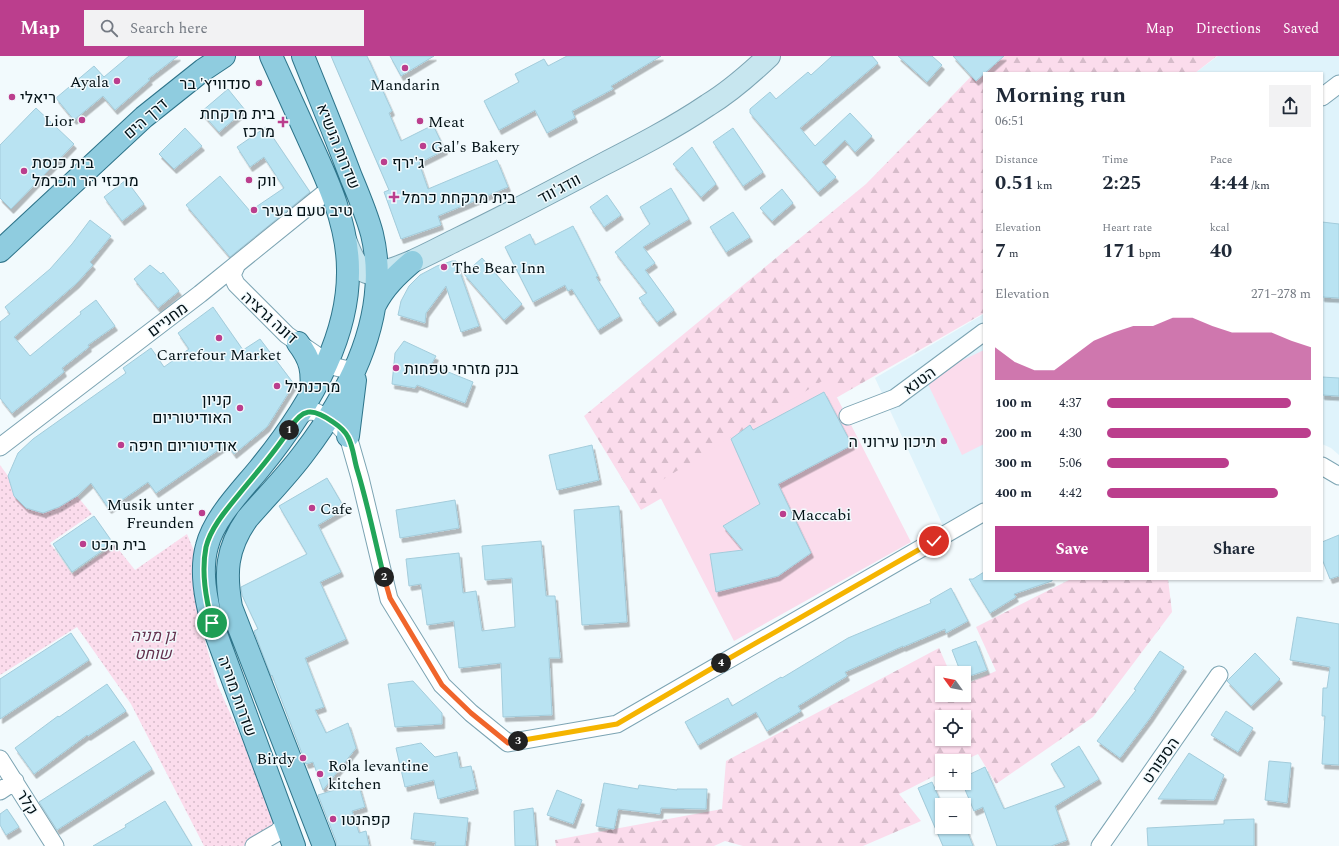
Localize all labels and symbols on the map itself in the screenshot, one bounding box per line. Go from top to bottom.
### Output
marker: Mandarin [400,63,410,73]
place label: Ayala [70,70,109,94]
place label: סנדוויץ' בר [180,72,251,96]
place label: Mandarin [370,73,440,97]
marker: Ayala [112,76,122,86]
marker: סנדוויץ' בר [254,78,264,88]
place label: ריאלי [20,86,56,110]
marker: ריאלי [7,92,17,102]
street label: דרך הים [118,92,173,145]
street label: שדרות הנשיא [310,100,366,193]
place label: בית מרקחת מרכז [200,102,276,144]
place label: Lior [44,109,74,133]
place label: Meat [428,110,465,134]
marker: Lior [77,115,87,125]
marker: Meat [415,116,425,126]
marker: בית מרקחת מרכז [278,117,288,127]
place label: Gal's Bakery [431,135,521,159]
marker: Gal's Bakery [418,141,428,151]
place label: בית כנסת מרכזי הר הכרמל [32,151,139,193]
place label: ג'ירף [392,151,424,175]
marker: ג'ירף [379,157,389,167]
marker: בית כנסת מרכזי הר הכרמל [19,166,29,176]
street label: וודג'ווד [534,168,585,210]
place label: ווק [257,169,276,193]
marker: ווק [244,175,254,185]
place label: בית מרקחת כרמל [402,186,516,210]
marker: בית מרקחת כרמל [389,192,399,202]
place label: טיב טעם בעיר [262,199,353,223]
marker: טיב טעם בעיר [249,205,259,215]
place label: The Bear Inn [452,256,545,280]
marker: The Bear Inn [439,262,449,272]
street label: דונה גרציה [236,286,303,350]
street label: מחניים [142,297,193,343]
marker: Carrefour Market [214,333,224,343]
place label: Carrefour Market [157,343,282,367]
place label: בנק מזרחי טפחות [404,357,519,381]
street label: הטנא [898,361,941,401]
marker: בנק מזרחי טפחות [391,363,401,373]
place label: מרכנתיל [285,375,340,399]
marker: מרכנתיל [272,381,282,391]
place label: קניון האודיטוריום [152,388,232,430]
marker: קניון האודיטוריום [235,403,245,413]
pin: 1 [279,420,299,440]
place label: תיכון עירוני ה [849,430,936,454]
place label: אודיטוריום חיפה [129,434,237,458]
marker: תיכון עירוני ה [939,436,949,446]
marker: אודיטוריום חיפה [116,440,126,450]
place label: Musik unter Freunden [107,493,194,535]
place label: Cafe [320,497,353,521]
marker: Cafe [307,503,317,513]
place label: Maccabi [791,503,851,527]
marker: Musik unter Freunden [197,508,207,518]
marker: Maccabi [778,509,788,519]
pin [917,524,951,558]
place label: בית הכט [91,533,147,557]
marker: בית הכט [78,539,88,549]
pin: 2 [374,567,394,587]
pin [195,606,229,640]
park label: גן מניה שוחט [131,624,177,666]
street label: שדרות מוריה [211,653,263,740]
pin: 4 [711,653,731,673]
north arrow [935,666,971,702]
pin: 3 [508,731,528,751]
street label: הספורט [1136,732,1186,789]
place label: Birdy [256,747,296,771]
marker: Birdy [298,753,308,763]
place label: Rola levantine kitchen [328,754,429,796]
marker: Rola levantine kitchen [315,769,325,779]
street label: קלר [10,785,44,820]
place label: קפהנטו [341,808,391,832]
marker: קפהנטו [328,814,338,824]

